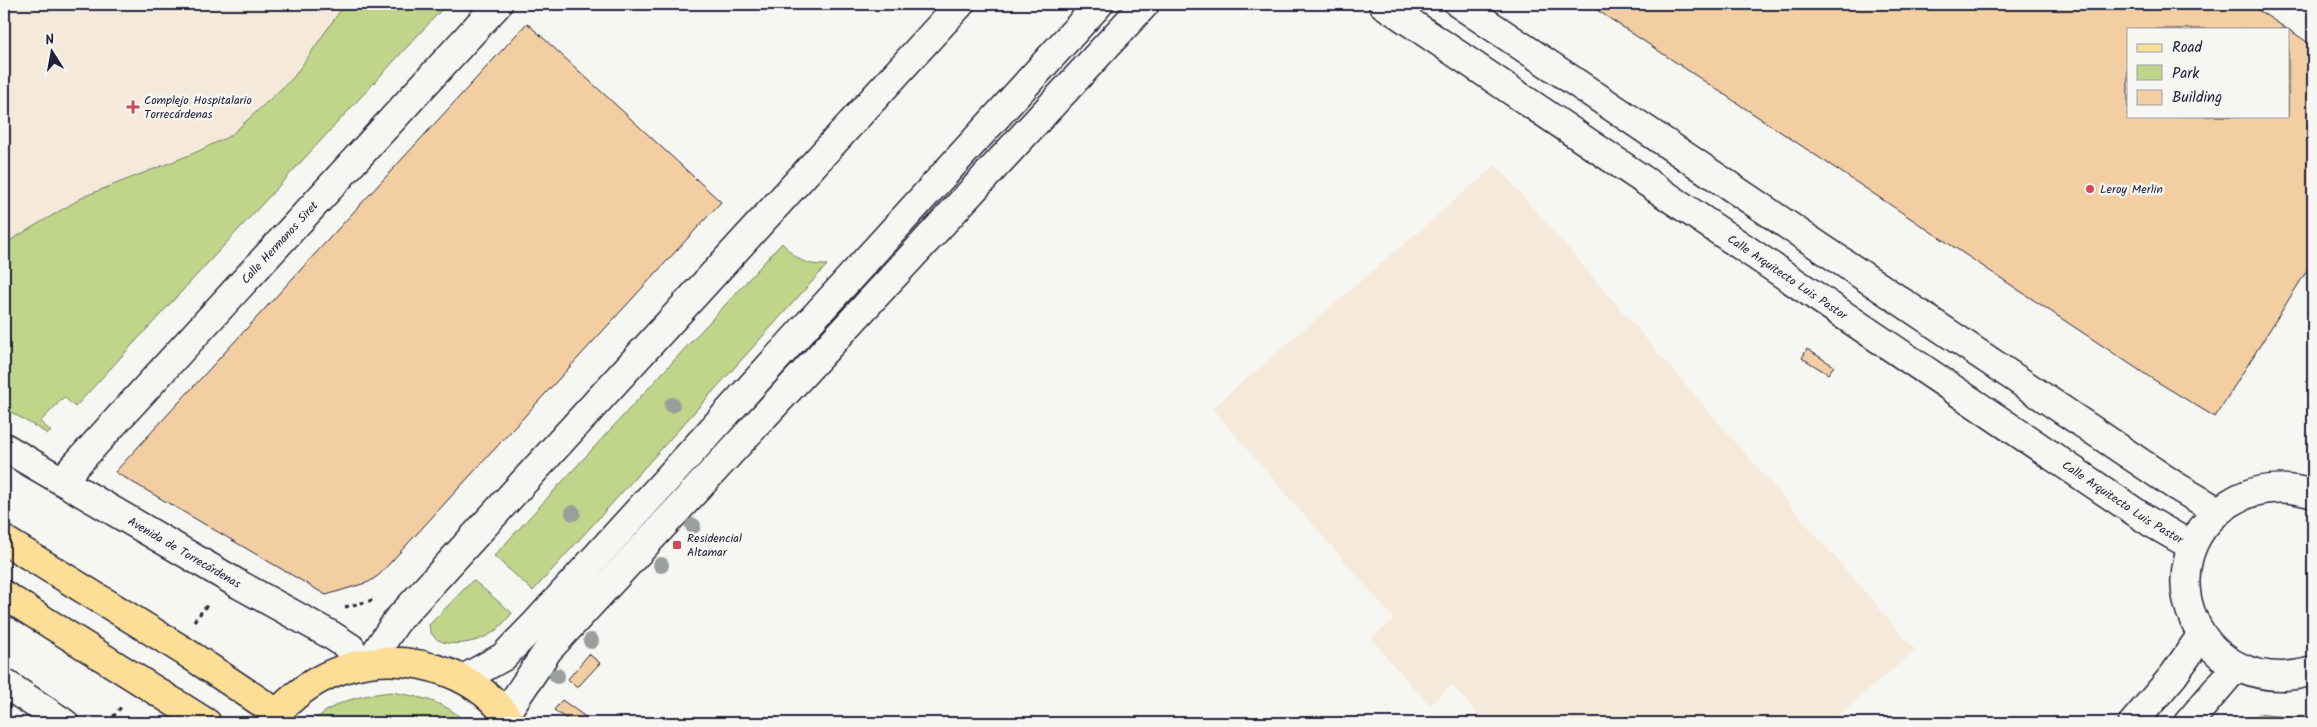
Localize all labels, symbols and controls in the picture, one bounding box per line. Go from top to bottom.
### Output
north arrow [28,28,78,78]
legend [2127,28,2290,118]
text: N [43,29,56,52]
text: Road [2172,36,2203,60]
text: Park [2172,62,2200,86]
text: Building [2172,86,2222,110]
place label: Complejo Hospitalario Torrecárdenas [144,91,252,124]
marker: Complejo Hospitalario Torrecárdenas [126,100,140,114]
place label: Leroy Merlin [2100,180,2163,199]
marker: Leroy Merlin [2084,183,2096,195]
street label: Calle Hermanos Siret [236,197,323,288]
street label: Calle Arquitecto Luis Pastor [1723,230,1852,325]
street label: Calle Arquitecto Luis Pastor [2058,456,2188,549]
street label: Avenida de Torrecárdenas [124,512,245,593]
place label: Residencial Altamar [687,529,742,562]
marker: Residencial Altamar [671,539,683,551]

